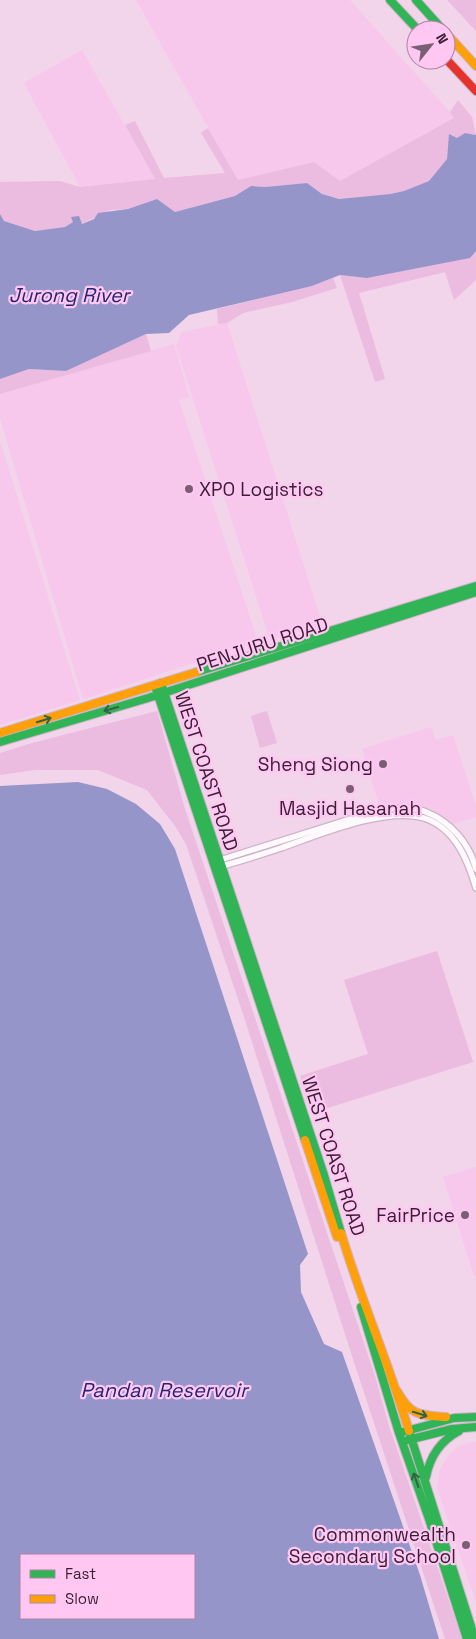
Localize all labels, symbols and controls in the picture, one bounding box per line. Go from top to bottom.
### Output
north arrow [406,20,456,70]
text: N [432,30,452,47]
water label: Jurong River [9,282,132,308]
place label: XPO Logistics [199,477,324,502]
marker: XPO Logistics [183,483,195,495]
street label: PENJURU ROAD [193,611,331,678]
street label: WEST COAST ROAD [169,688,244,854]
one-way arrow [103,704,119,714]
one-way arrow [36,714,52,724]
place label: Sheng Siong [258,752,373,777]
marker: Sheng Siong [377,758,389,770]
marker: Masjid Hasanah [344,783,356,795]
place label: Masjid Hasanah [279,796,421,821]
street label: WEST COAST ROAD [296,1073,371,1239]
place label: FairPrice [376,1203,455,1228]
marker: FairPrice [459,1209,471,1221]
water label: Pandan Reservoir [81,1377,250,1403]
one-way arrow [411,1410,427,1419]
one-way arrow [411,1473,420,1489]
place label: Commonwealth Secondary School [289,1522,456,1569]
marker: Commonwealth Secondary School [460,1539,472,1551]
legend [20,1554,195,1619]
text: Fast [65,1564,96,1583]
text: Slow [65,1589,99,1608]

